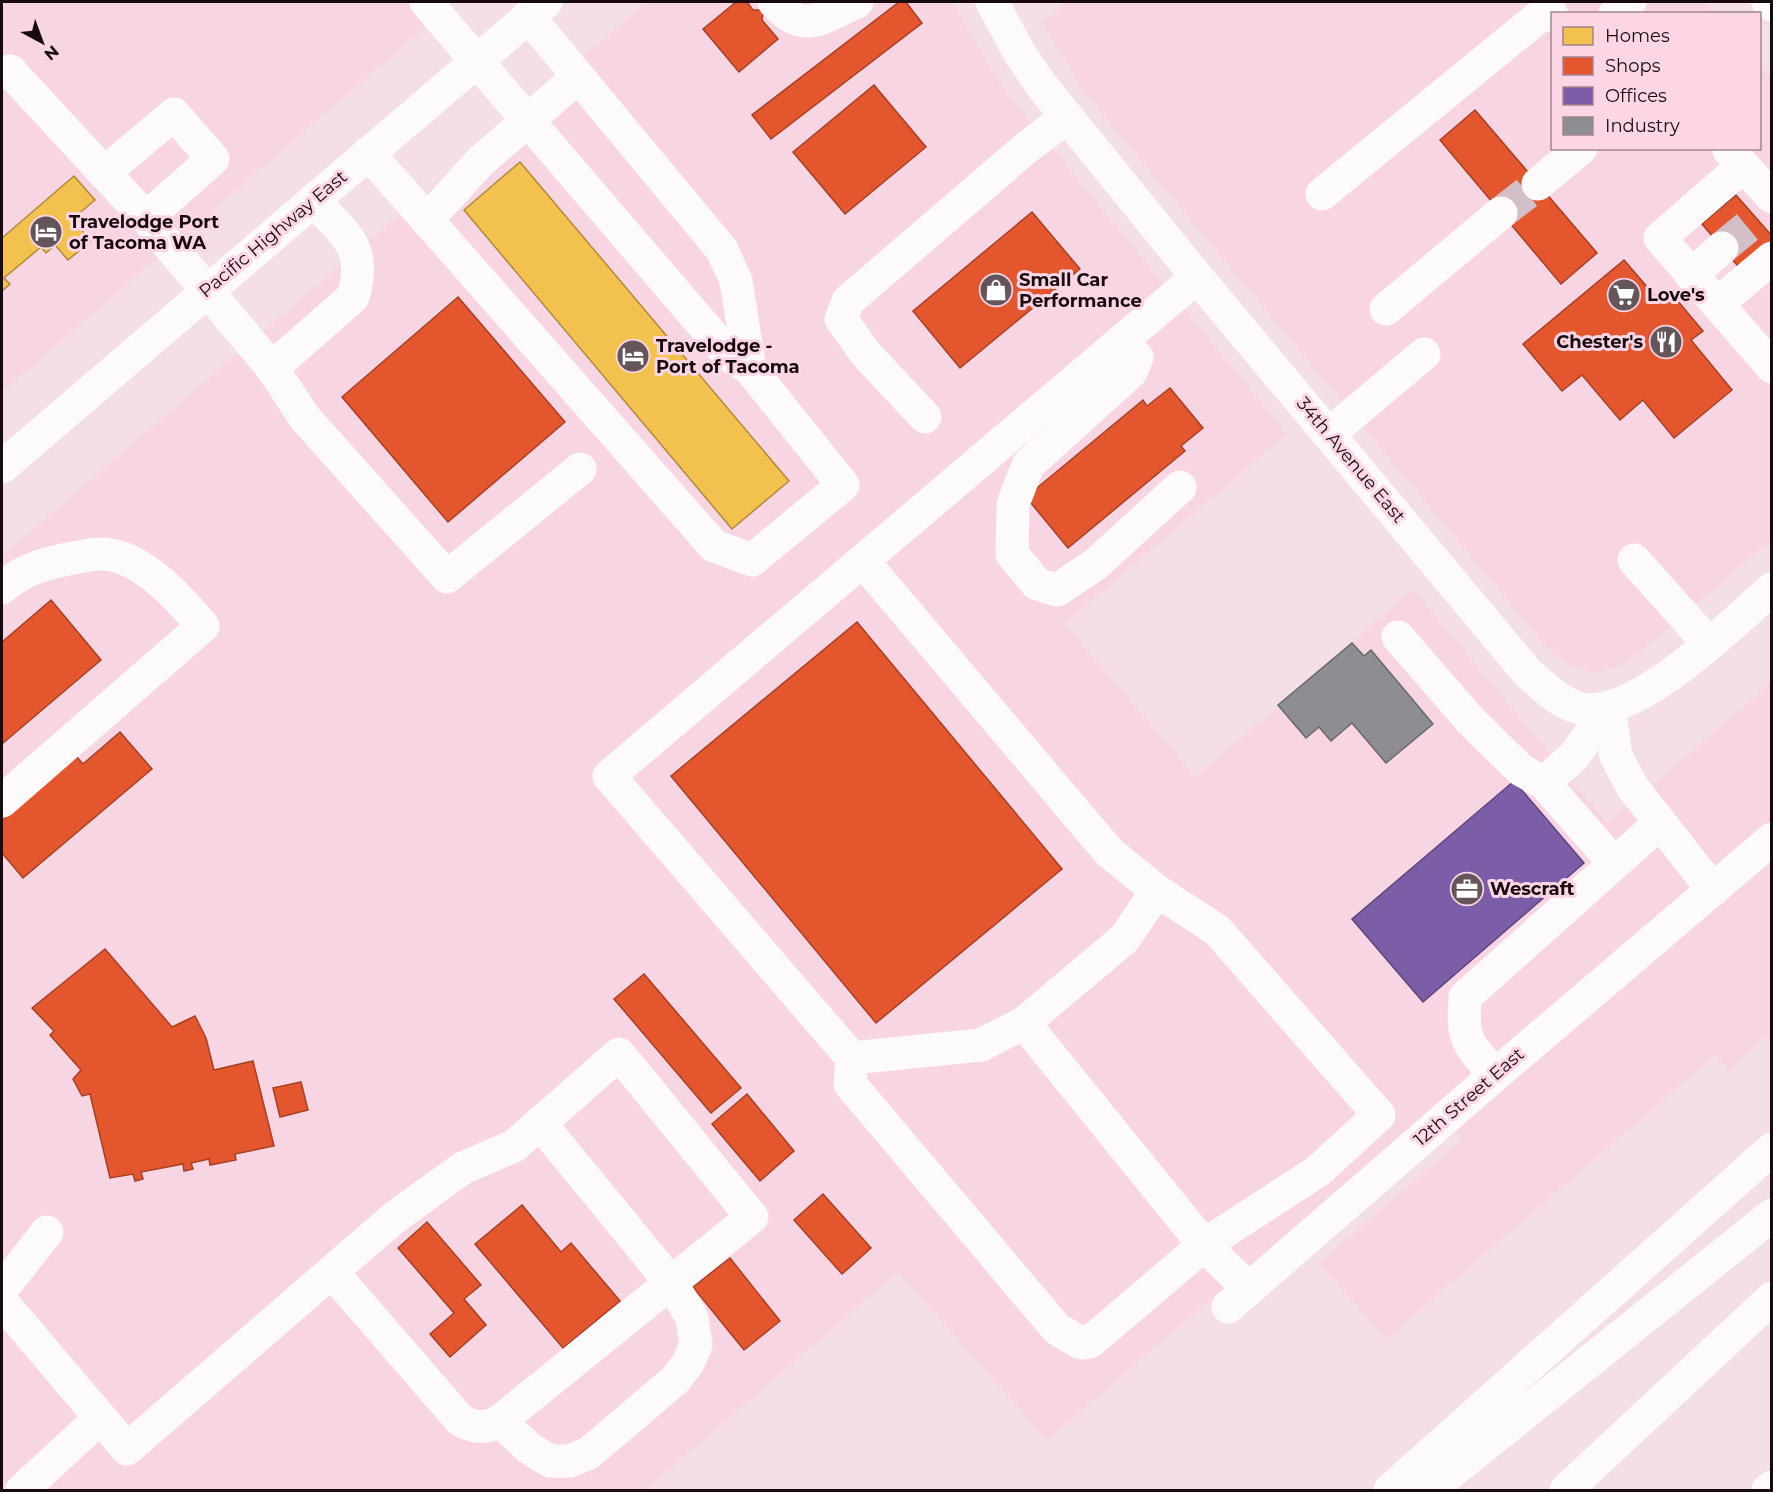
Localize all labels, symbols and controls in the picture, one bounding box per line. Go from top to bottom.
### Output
north arrow [12,12,72,72]
legend [1551,12,1761,150]
text: Homes [1605,25,1670,47]
text: N [40,42,63,64]
text: Shops [1605,55,1661,77]
text: Offices [1605,85,1667,107]
text: Industry [1605,115,1680,137]
street label: Pacific Highway East [195,166,351,302]
place label: Travelodge Port of Tacoma WA [69,211,219,254]
hotel icon: Travelodge Port of Tacoma WA [28,214,64,250]
place label: Small Car Performance [1019,269,1142,312]
shop icon: Small Car Performance [978,272,1014,308]
supermarket icon: Love's [1606,277,1642,313]
place label: Love's [1647,284,1705,306]
restaurant icon: Chester's [1648,324,1684,360]
place label: Chester's [1556,331,1643,353]
place label: Travelodge - Port of Tacoma [656,335,800,378]
hotel icon: Travelodge - Port of Tacoma [615,338,651,374]
street label: 34th Avenue East [1292,393,1410,527]
office icon: Wescraft [1449,871,1485,907]
place label: Wescraft [1490,878,1575,900]
street label: 12th Street East [1409,1043,1529,1151]

